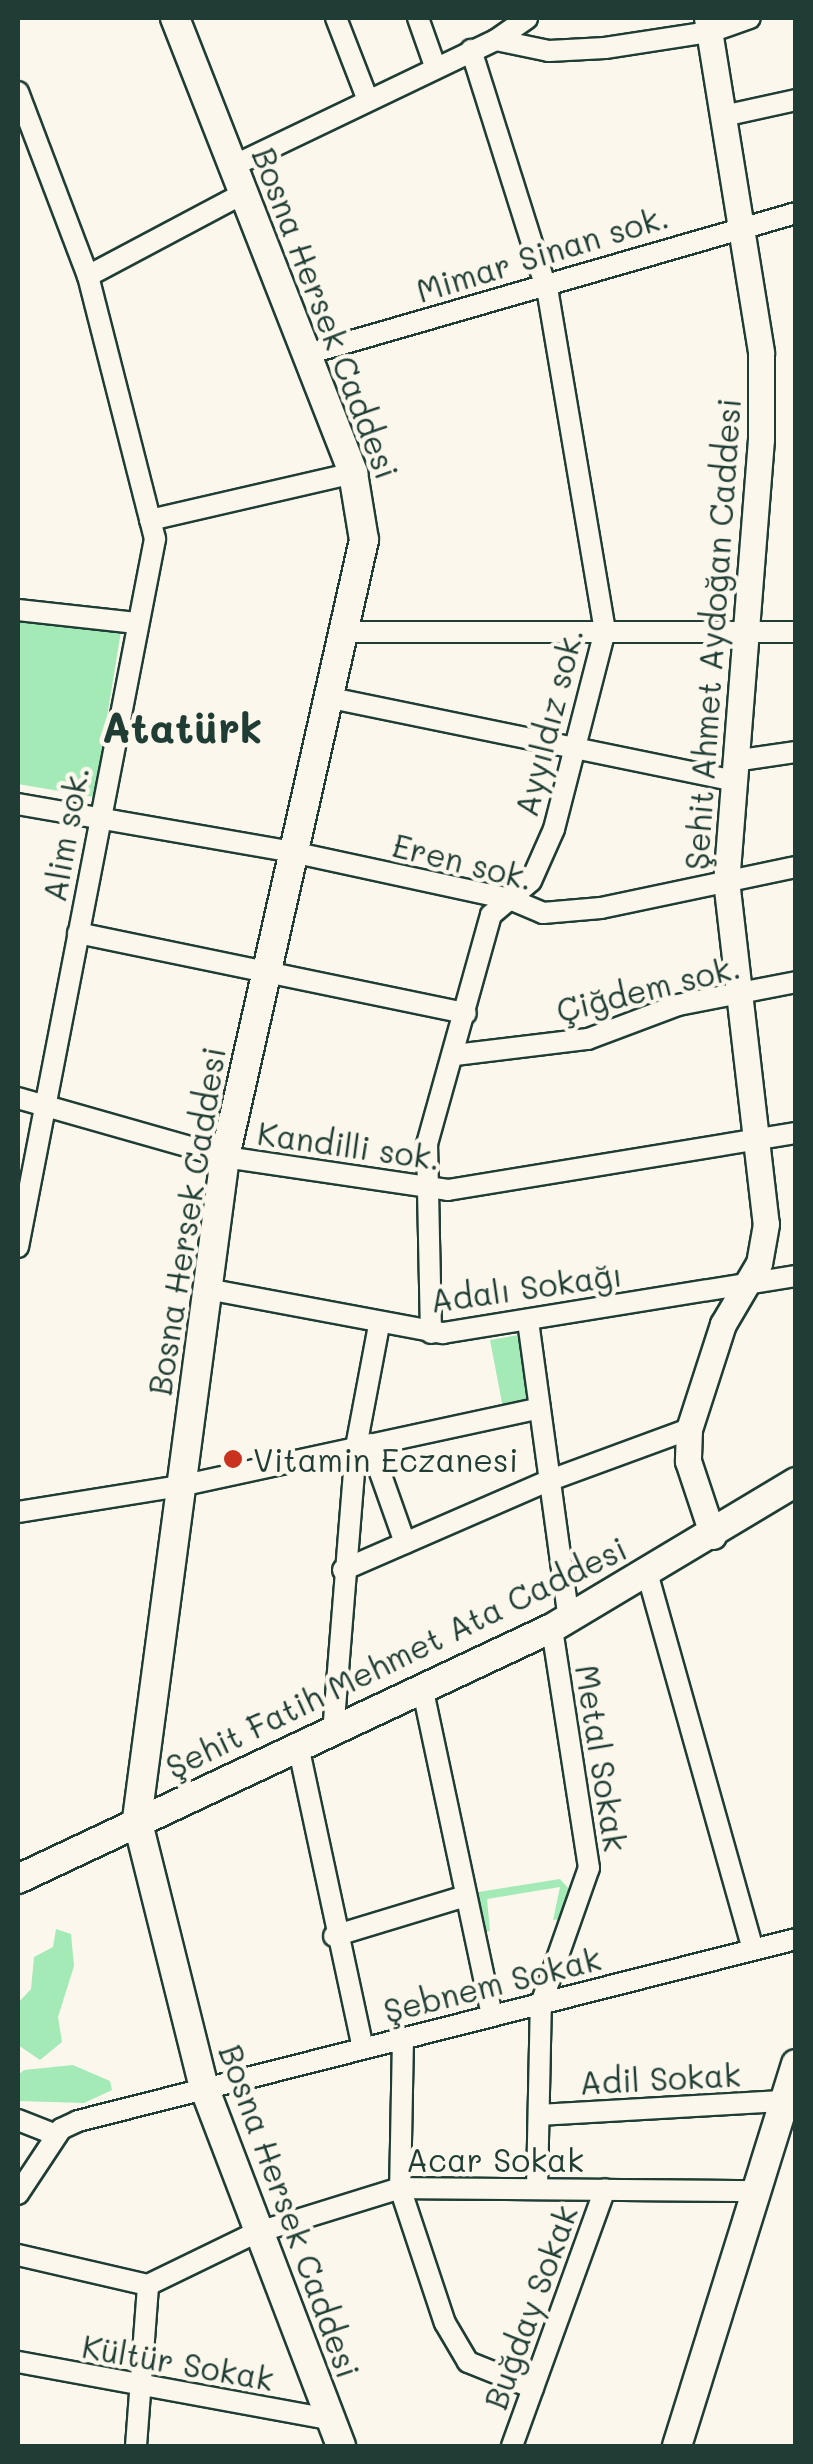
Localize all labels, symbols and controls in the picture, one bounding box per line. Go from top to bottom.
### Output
street label: Bosna Hersek Caddesi [245,142,407,484]
street label: Mimar Sinan sok. [411,196,673,310]
street label: Şehit Ahmet Aydoğan Caddesi [676,397,748,871]
street label: Ayyıldız sok. [506,624,590,820]
district label: Atatürk [102,702,262,752]
street label: Alim sok. [34,763,96,905]
street label: Eren sok. [389,825,537,897]
street label: Çiğdem sok. [552,947,744,1029]
street label: Bosna Hersek Caddesi [139,1044,233,1398]
street label: Kandilli sok. [255,1113,443,1177]
street label: Adalı Sokağı [428,1255,624,1319]
place label: Vitamin Eczanesi [253,1440,518,1478]
marker: Vitamin Eczanesi [222,1448,244,1470]
street label: Şehit Fatih Mehmet Ata Caddesi [159,1528,633,1786]
street label: Metal Sokak [568,1662,636,1854]
street label: Şebnem Sokak [379,1938,605,2030]
street label: Bosna Hersek Caddesi [212,2039,368,2383]
street label: Adil Sokak [578,2055,742,2101]
street label: Acar Sokak [406,2140,584,2178]
street label: Buğday Sokak [475,2200,585,2414]
street label: Kültür Sokak [79,2326,277,2398]

